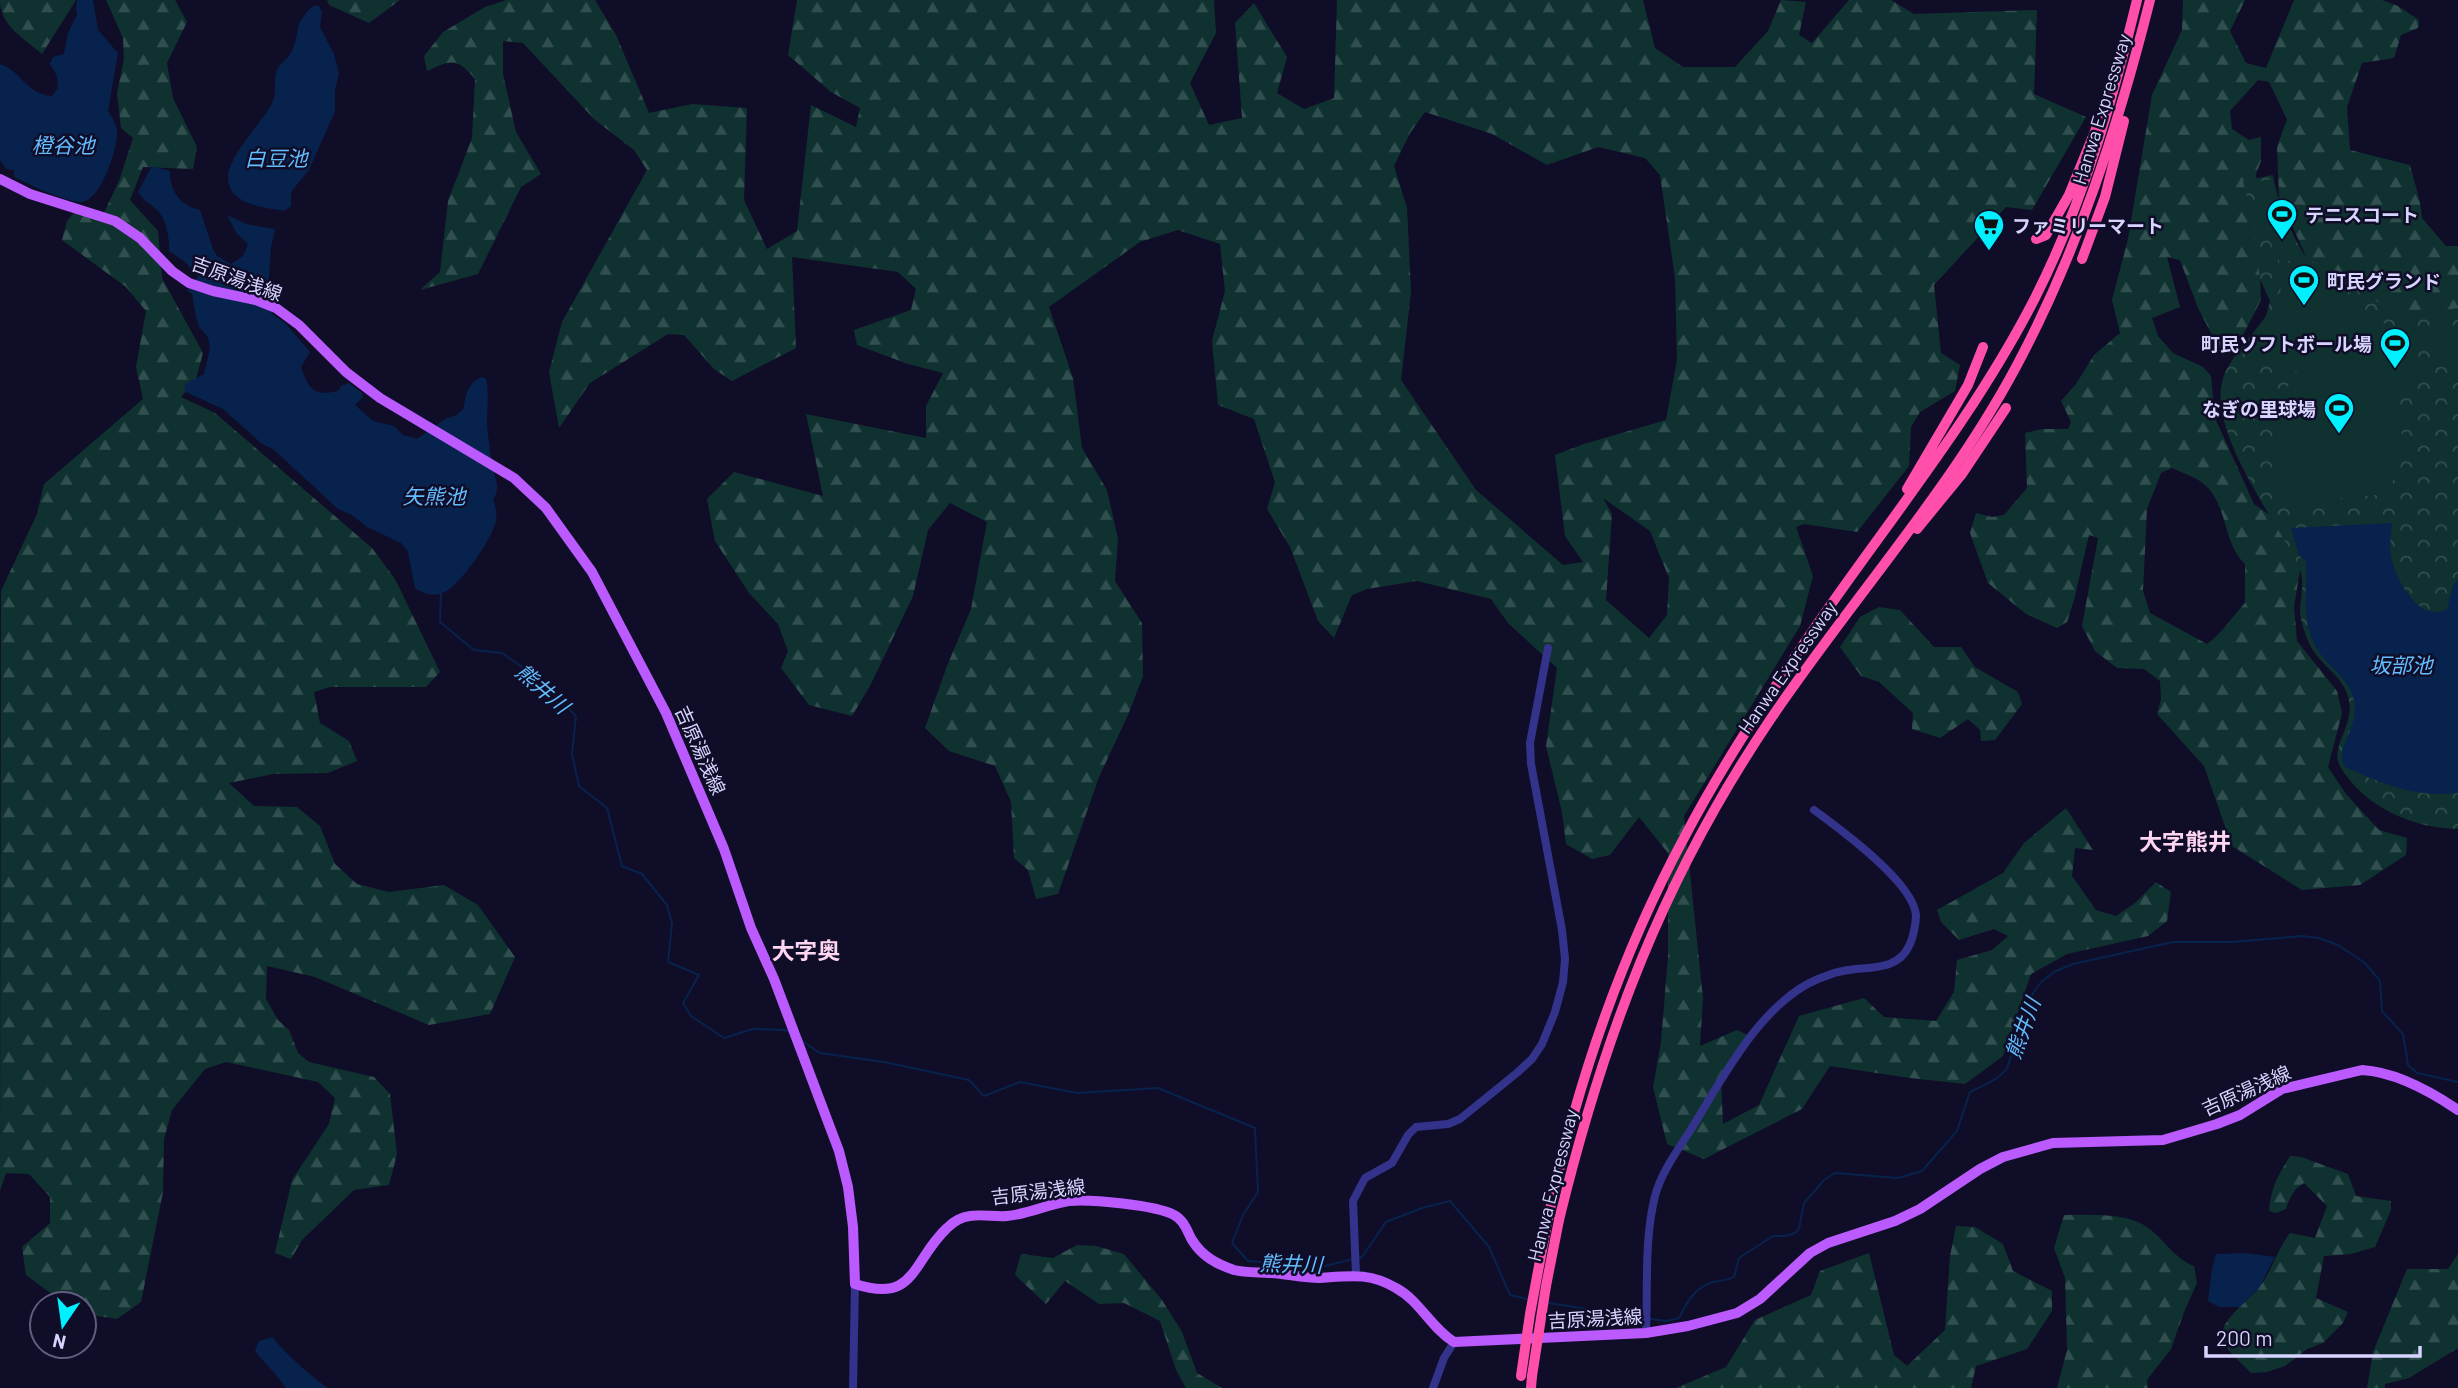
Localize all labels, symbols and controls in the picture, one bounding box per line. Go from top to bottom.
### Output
street label: Hanwa Expressway [2067,31,2135,187]
water label: 橙谷池 [32,132,96,157]
water label: 白豆池 [245,145,309,170]
sports icon: テニスコート [2265,197,2299,241]
place label: テニスコート [2305,203,2419,226]
supermarket icon: ファミリーマート [1972,208,2006,252]
place label: ファミリーマート [2012,214,2164,237]
street label: 吉原湯浅線 [188,251,286,305]
sports icon: 町民グランド [2287,263,2321,307]
place label: 町民グランド [2327,269,2441,292]
sports icon: 町民ソフトボール場 [2378,326,2412,370]
place label: 町民ソフトボール場 [2201,332,2372,355]
sports icon: なぎの里球場 [2322,391,2356,435]
place label: なぎの里球場 [2202,397,2316,420]
water label: 矢熊池 [403,483,467,508]
street label: Hanwa Expressway [1733,596,1841,738]
water label: 坂部池 [2370,652,2434,677]
water label: 熊井川 [511,658,576,719]
street label: 吉原湯浅線 [671,702,731,798]
district label: 大字熊井 [2139,827,2231,855]
district label: 大字奥 [772,936,841,964]
water label: 熊井川 [1999,992,2045,1062]
street label: 吉原湯浅線 [2198,1060,2294,1120]
street label: Hanwa Expressway [1522,1106,1582,1264]
street label: 吉原湯浅線 [989,1174,1087,1208]
water label: 熊井川 [1259,1249,1325,1277]
north arrow [28,1290,98,1360]
street label: 吉原湯浅線 [1547,1304,1643,1332]
scale bar [2206,1314,2420,1358]
text: 200 m [2216,1325,2273,1350]
text: N [50,1329,68,1355]

